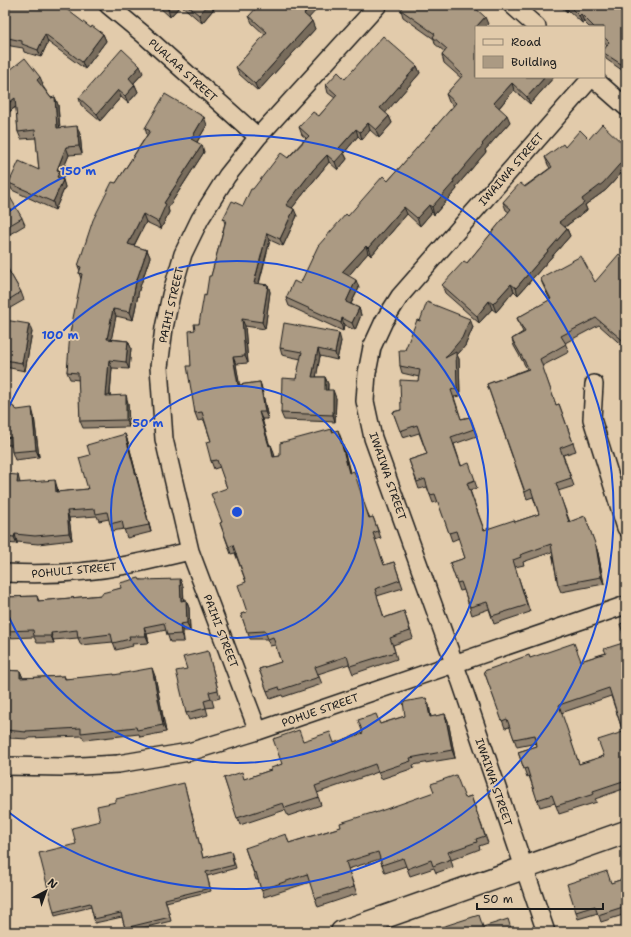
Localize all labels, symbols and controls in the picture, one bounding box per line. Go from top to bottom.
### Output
legend [475,26,605,78]
text: Road [511,34,542,50]
street label: PUALAA STREET [145,36,220,105]
text: Building [511,54,557,70]
street label: IWAIWA STREET [475,129,547,209]
text: 150 m [60,163,96,179]
street label: PAIHI STREET [155,265,188,345]
text: 100 m [42,327,79,343]
text: 50 m [133,415,164,431]
street label: IWAIWA STREET [365,430,410,522]
centre of rings [230,505,244,519]
street label: POHULI STREET [31,559,118,582]
street label: PAIHI STREET [200,592,242,670]
street label: POHUE STREET [280,690,361,731]
street label: IWAIWA STREET [471,736,516,828]
north arrow [26,871,66,911]
text: N [44,875,61,893]
scale bar [477,885,603,911]
text: 50 m [483,891,513,907]

